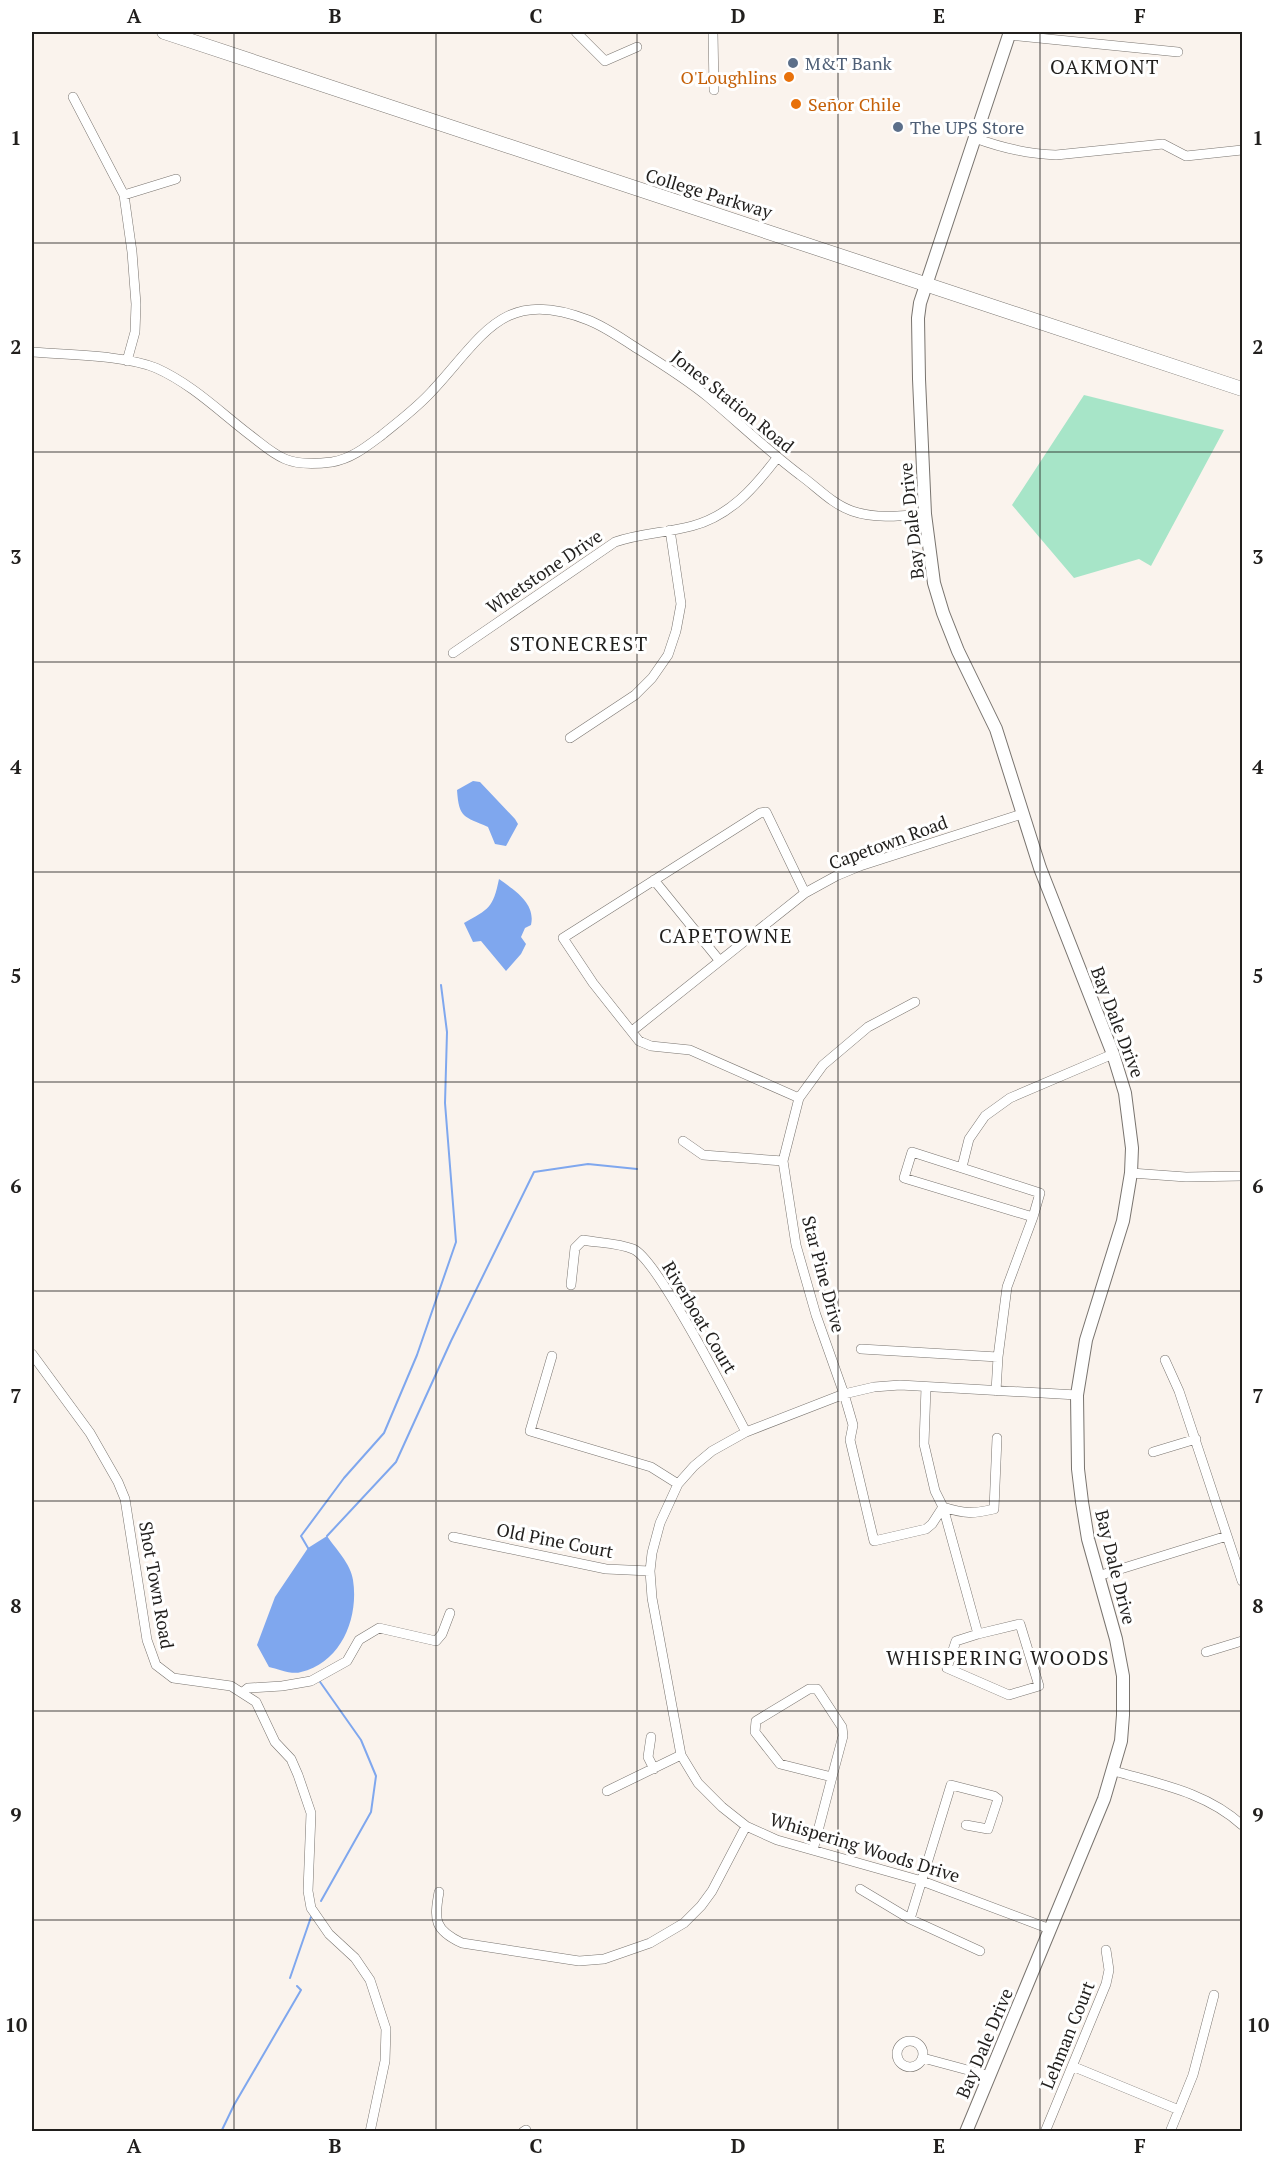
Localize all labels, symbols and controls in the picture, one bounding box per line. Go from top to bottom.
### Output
text: A [127,2,142,29]
text: B [329,2,342,29]
text: C [529,2,543,29]
text: D [731,2,745,29]
text: E [933,2,945,29]
text: F [1134,2,1146,29]
place label: M&T Bank [805,51,893,75]
district label: OAKMONT [1050,53,1160,80]
marker: M&T Bank [786,56,800,70]
place label: O'Loughlins [681,65,777,89]
marker: O'Loughlins [782,70,796,84]
place label: Señor Chile [808,92,901,116]
marker: Señor Chile [789,97,803,111]
place label: The UPS Store [910,115,1024,139]
marker: The UPS Store [891,120,905,134]
text: 1 [10,124,22,151]
text: 1 [1252,124,1264,151]
street label: College Parkway [643,162,776,224]
text: 2 [10,333,22,360]
text: 2 [1252,333,1264,360]
street label: Jones Station Road [667,344,799,458]
street label: Bay Dale Drive [893,461,929,581]
street label: Whetstone Drive [481,523,607,619]
text: 3 [10,543,22,570]
text: 3 [1252,543,1264,570]
district label: STONECREST [509,630,649,657]
text: 4 [10,753,22,780]
text: 4 [1252,753,1264,780]
street label: Capetown Road [825,809,951,875]
district label: CAPETOWNE [659,922,793,949]
text: 5 [10,962,22,989]
text: 5 [1252,962,1264,989]
street label: Bay Dale Drive [1086,963,1150,1081]
text: 6 [10,1172,22,1199]
text: 6 [1252,1172,1264,1199]
street label: Star Pine Drive [797,1213,851,1335]
street label: Riverboat Court [657,1257,743,1378]
text: 7 [10,1382,22,1409]
text: 7 [1252,1382,1264,1409]
street label: Bay Dale Drive [1090,1507,1142,1627]
street label: Old Pine Court [495,1517,616,1563]
street label: Shot Town Road [134,1519,180,1651]
text: 8 [10,1592,22,1619]
text: 8 [1252,1592,1264,1619]
district label: WHISPERING WOODS [886,1644,1110,1671]
text: 9 [10,1801,22,1828]
text: 9 [1252,1801,1264,1828]
street label: Whispering Woods Drive [767,1807,963,1887]
street label: Lehman Court [1034,1977,1100,2092]
street label: Bay Dale Drive [950,1984,1018,2102]
text: 10 [5,2011,27,2038]
text: 10 [1247,2011,1269,2038]
text: A [127,2132,142,2159]
text: B [329,2132,342,2159]
text: C [529,2132,543,2159]
text: D [731,2132,745,2159]
text: E [933,2132,945,2159]
text: F [1134,2132,1146,2159]

